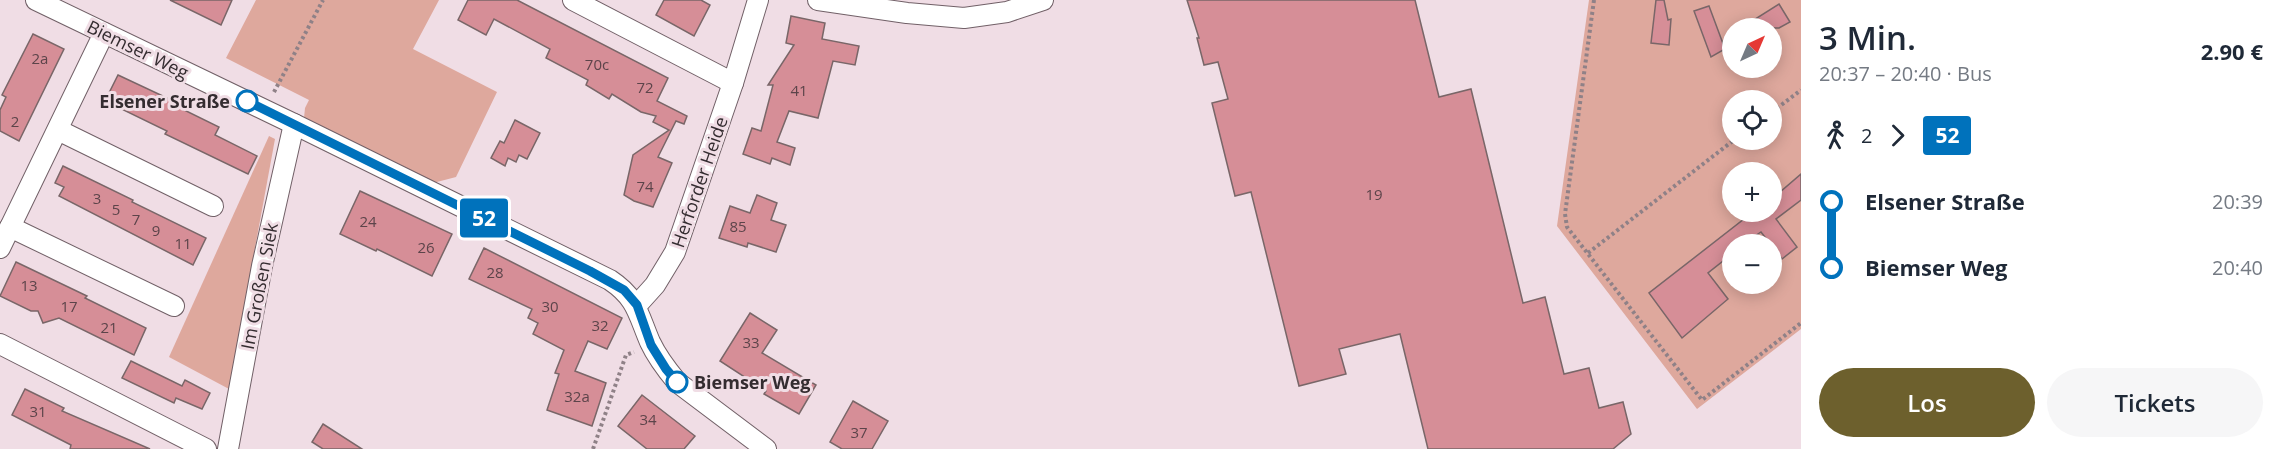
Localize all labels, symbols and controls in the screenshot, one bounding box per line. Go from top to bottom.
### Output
street label: Biemser Weg [83,14,193,84]
text: 3 Min. [1819,15,1916,60]
north arrow [1722,18,1782,78]
map controls [1722,18,1782,294]
text: 2.90 € [2201,36,2263,66]
house number: 2a [32,48,48,68]
house number: 70c [585,54,609,74]
text: 20:37 – 20:40 · Bus [1819,60,1992,87]
house number: 72 [636,77,654,97]
house number: 41 [790,80,808,100]
place label: Elsener Straße [99,89,230,113]
marker: Elsener Straße [236,90,258,112]
button: locate [1722,90,1782,150]
house number: 2 [11,111,19,131]
street label: Herforder Heide [665,113,733,251]
icon: walk [1819,119,1852,152]
icon: forward [1881,119,1914,152]
text: 52 [1935,121,1959,149]
text: 2 [1861,122,1872,149]
button: + [1722,162,1782,222]
house number: 74 [636,176,654,196]
house number: 19 [1365,184,1383,204]
text: Elsener Straße [1865,186,2025,216]
house number: 3 [93,188,101,208]
text: 20:39 [2212,188,2263,215]
line badge: 52 [457,198,511,238]
house number: 5 [112,199,120,219]
text: 52 [472,204,496,232]
house number: 7 [132,209,140,229]
house number: 24 [359,211,377,231]
house number: 85 [729,216,747,236]
house number: 9 [152,220,160,240]
street label: Im Großen Siek [235,220,283,351]
house number: 11 [174,233,192,253]
button: − [1722,234,1782,294]
house number: 26 [417,237,435,257]
text: Biemser Weg [1865,252,2007,282]
text: 20:40 [2212,254,2263,281]
house number: 28 [486,262,504,282]
house number: 13 [20,275,38,295]
house number: 17 [60,296,78,316]
house number: 30 [541,296,559,316]
house number: 32 [591,315,609,335]
house number: 21 [100,317,118,337]
house number: 33 [742,332,760,352]
button: Los [1819,368,2035,437]
button: Tickets [2047,368,2263,437]
place label: Biemser Weg [694,370,811,394]
marker: Biemser Weg [666,371,688,393]
house number: 32a [564,386,590,406]
house number: 31 [29,401,47,421]
house number: 34 [639,409,657,429]
house number: 37 [850,422,868,442]

